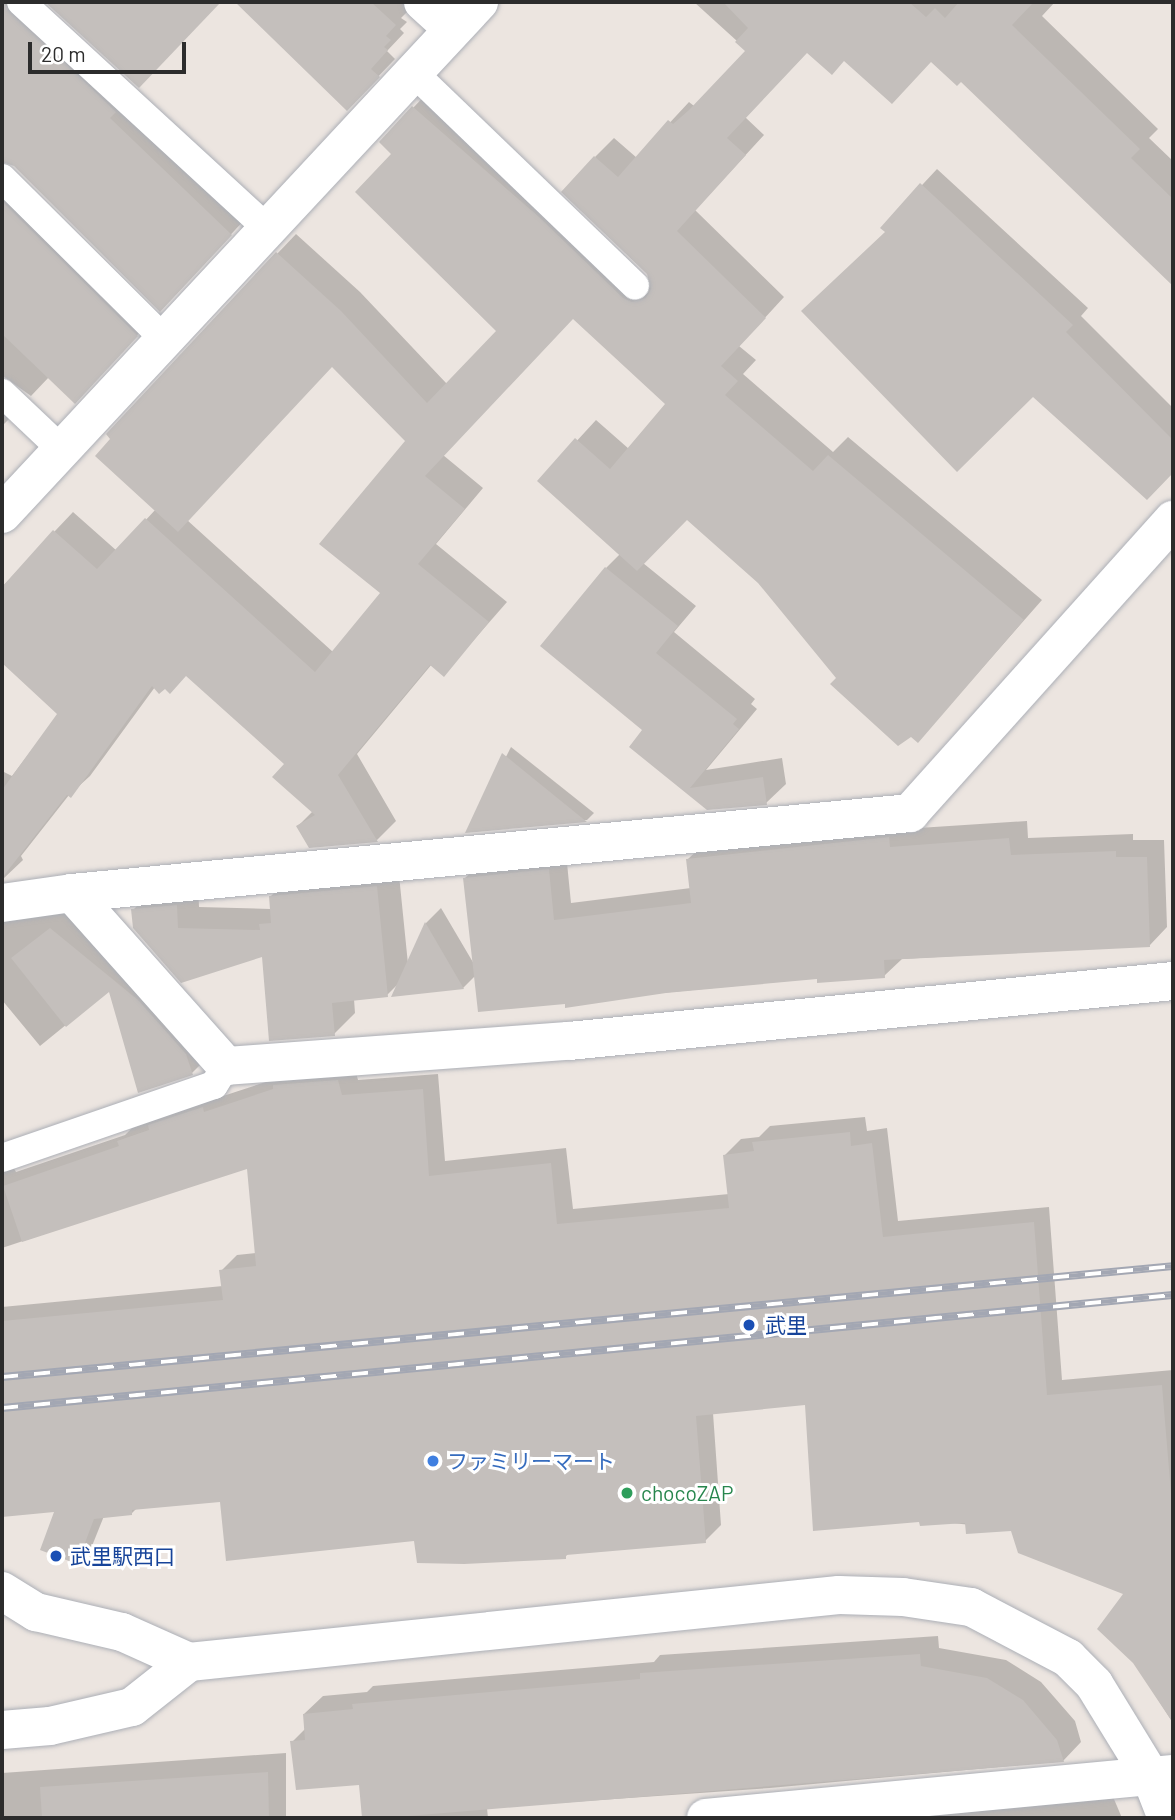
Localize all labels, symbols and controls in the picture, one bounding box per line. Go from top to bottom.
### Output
scale bar [32,28,189,72]
text: 20 m [41,41,86,66]
place label: 武里 [765,1312,807,1338]
marker: 武里 [739,1315,759,1335]
place label: ファミリーマート [447,1448,615,1474]
marker: ファミリーマート [425,1453,441,1469]
place label: chocoZAP [641,1480,734,1506]
marker: chocoZAP [619,1485,635,1501]
place label: 武里駅西口 [70,1543,175,1569]
marker: 武里駅西口 [48,1548,64,1564]

